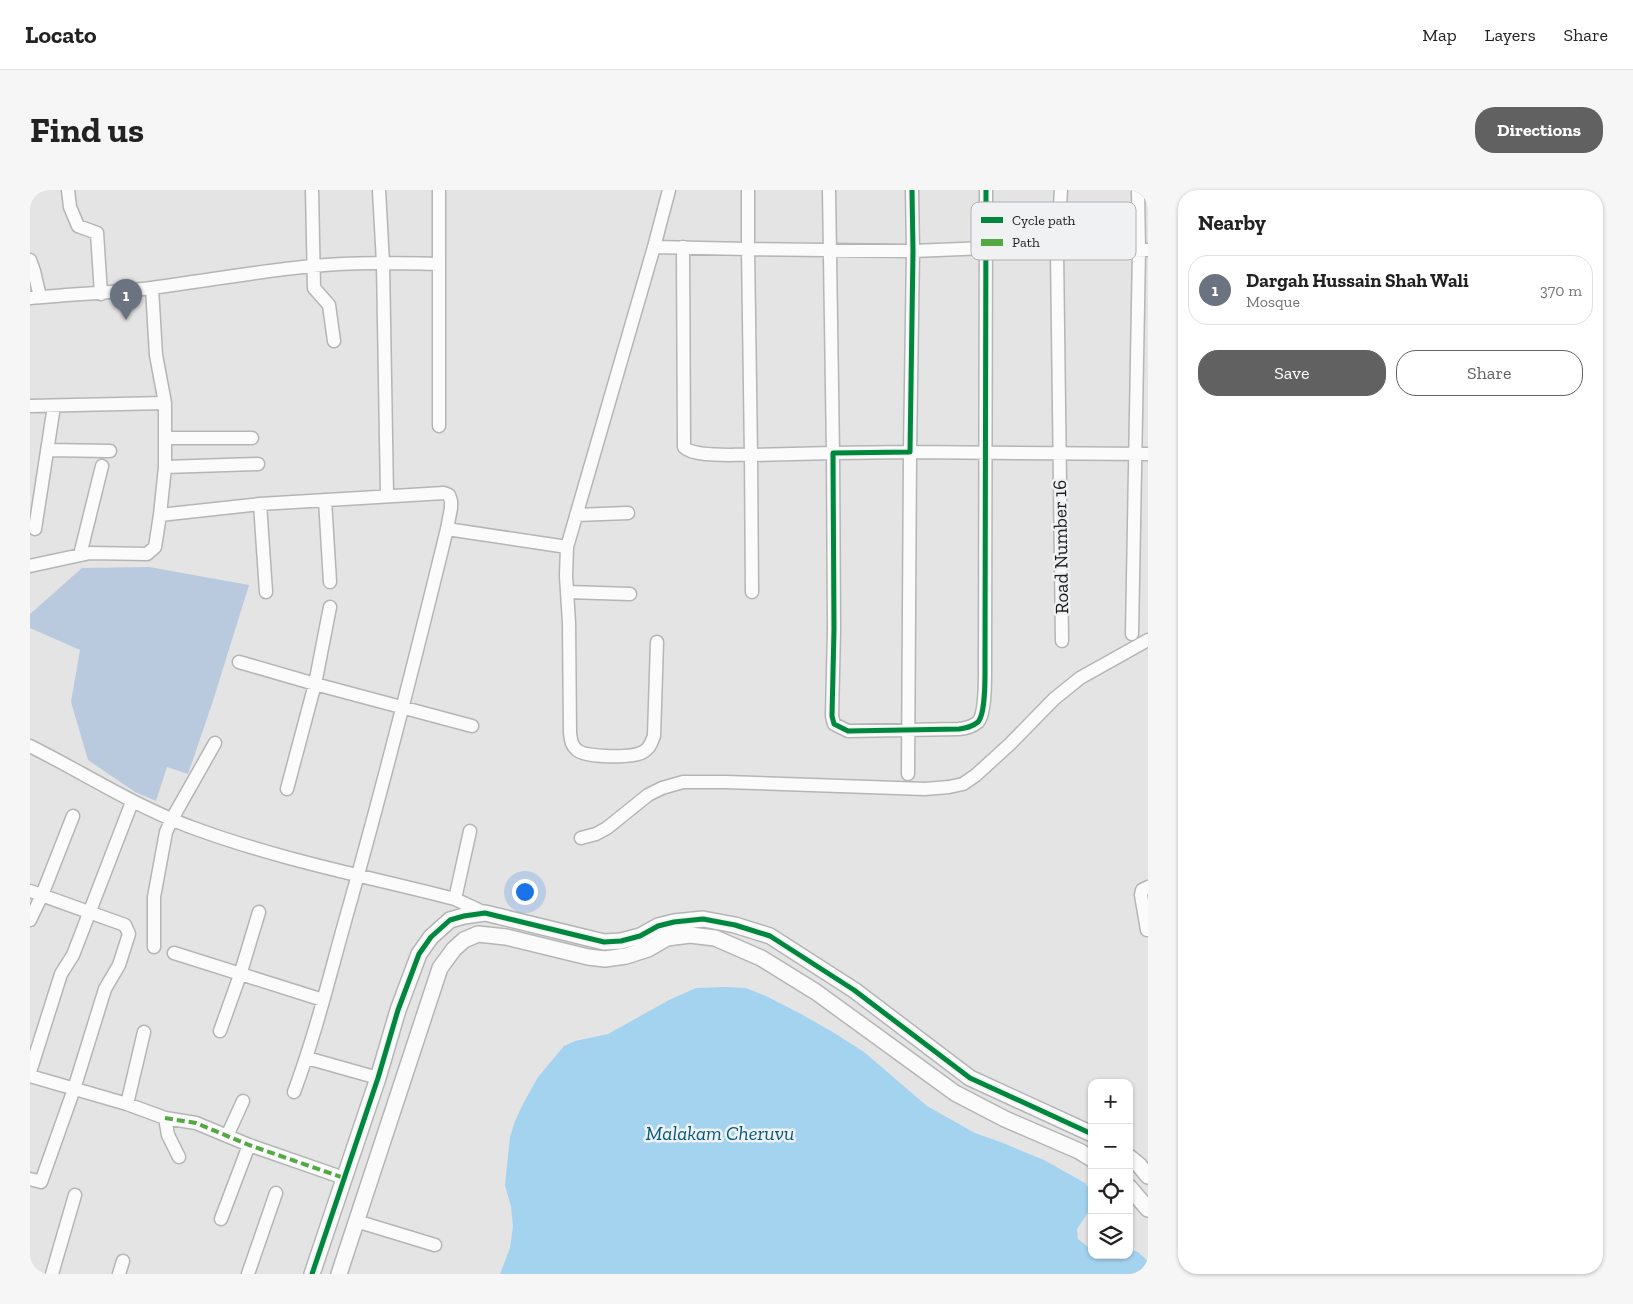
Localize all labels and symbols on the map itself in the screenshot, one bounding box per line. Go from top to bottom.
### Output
legend [971,202,1136,260]
text: Cycle path [1012,212,1076,229]
text: Path [1012,234,1040,251]
pin: 1 [110,279,142,320]
street label: Road Number 16 [1048,480,1073,614]
your location [512,879,538,905]
water label: Malakam Cheruvu [646,1121,794,1145]

